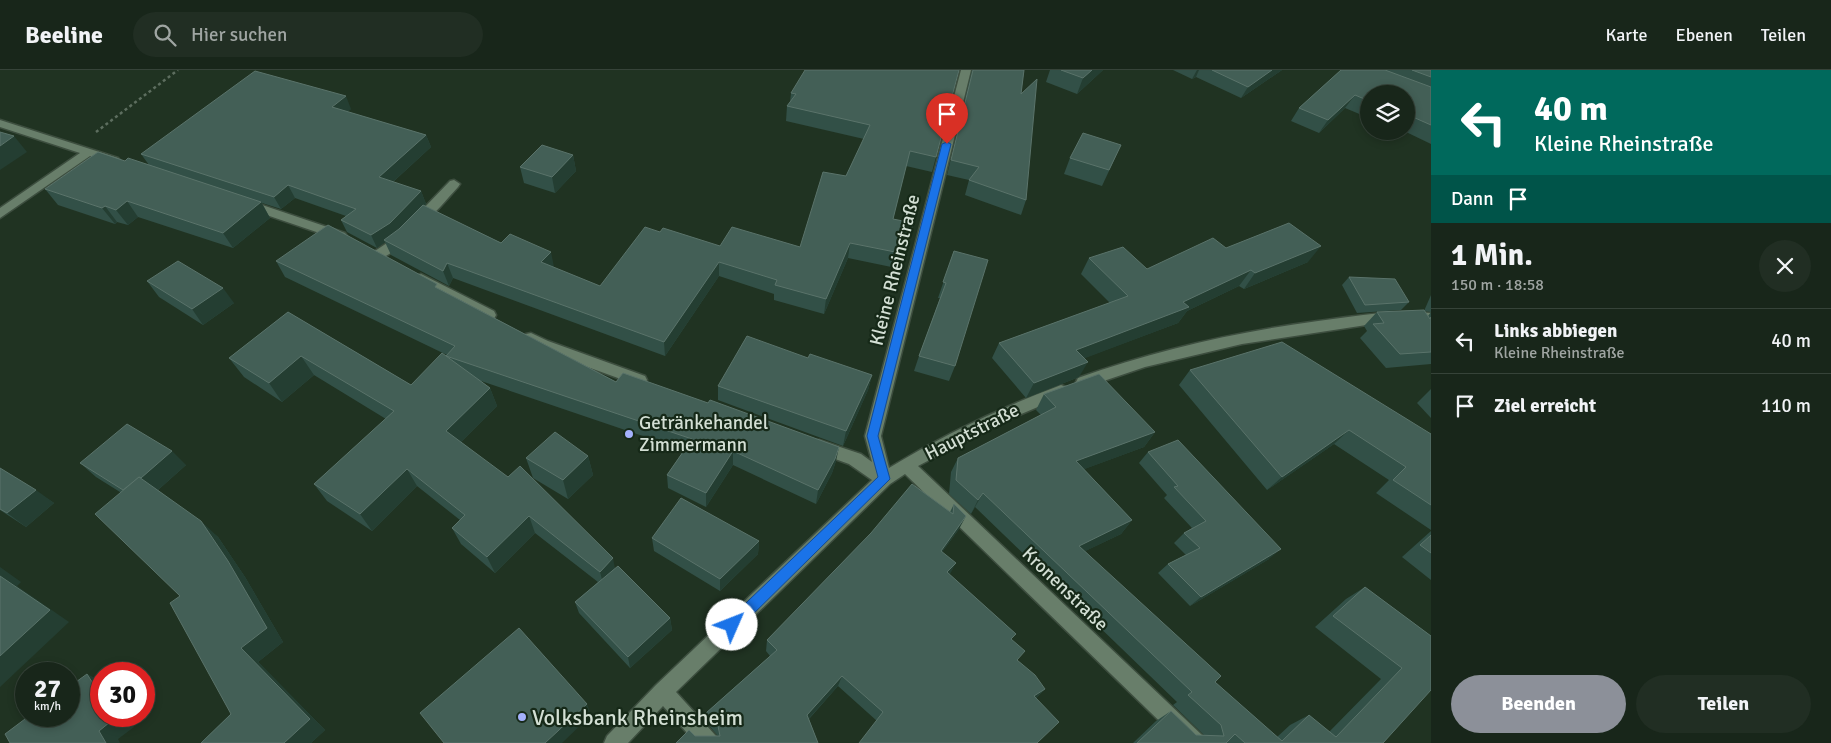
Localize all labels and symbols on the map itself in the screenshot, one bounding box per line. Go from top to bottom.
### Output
pin [926,93,968,144]
street label: Kleine Rheinstraße [865,192,925,348]
street label: Hauptstraße [921,398,1023,466]
place label: Getränkehandel Zimmermann [639,411,768,457]
marker: Getränkehandel Zimmermann [623,428,635,440]
street label: Kronenstraße [1017,542,1113,636]
position arrow [705,598,757,650]
speed limit sign: 30 [90,662,155,727]
place label: Volksbank Rheinsheim [532,704,743,731]
marker: Volksbank Rheinsheim [516,711,528,723]

